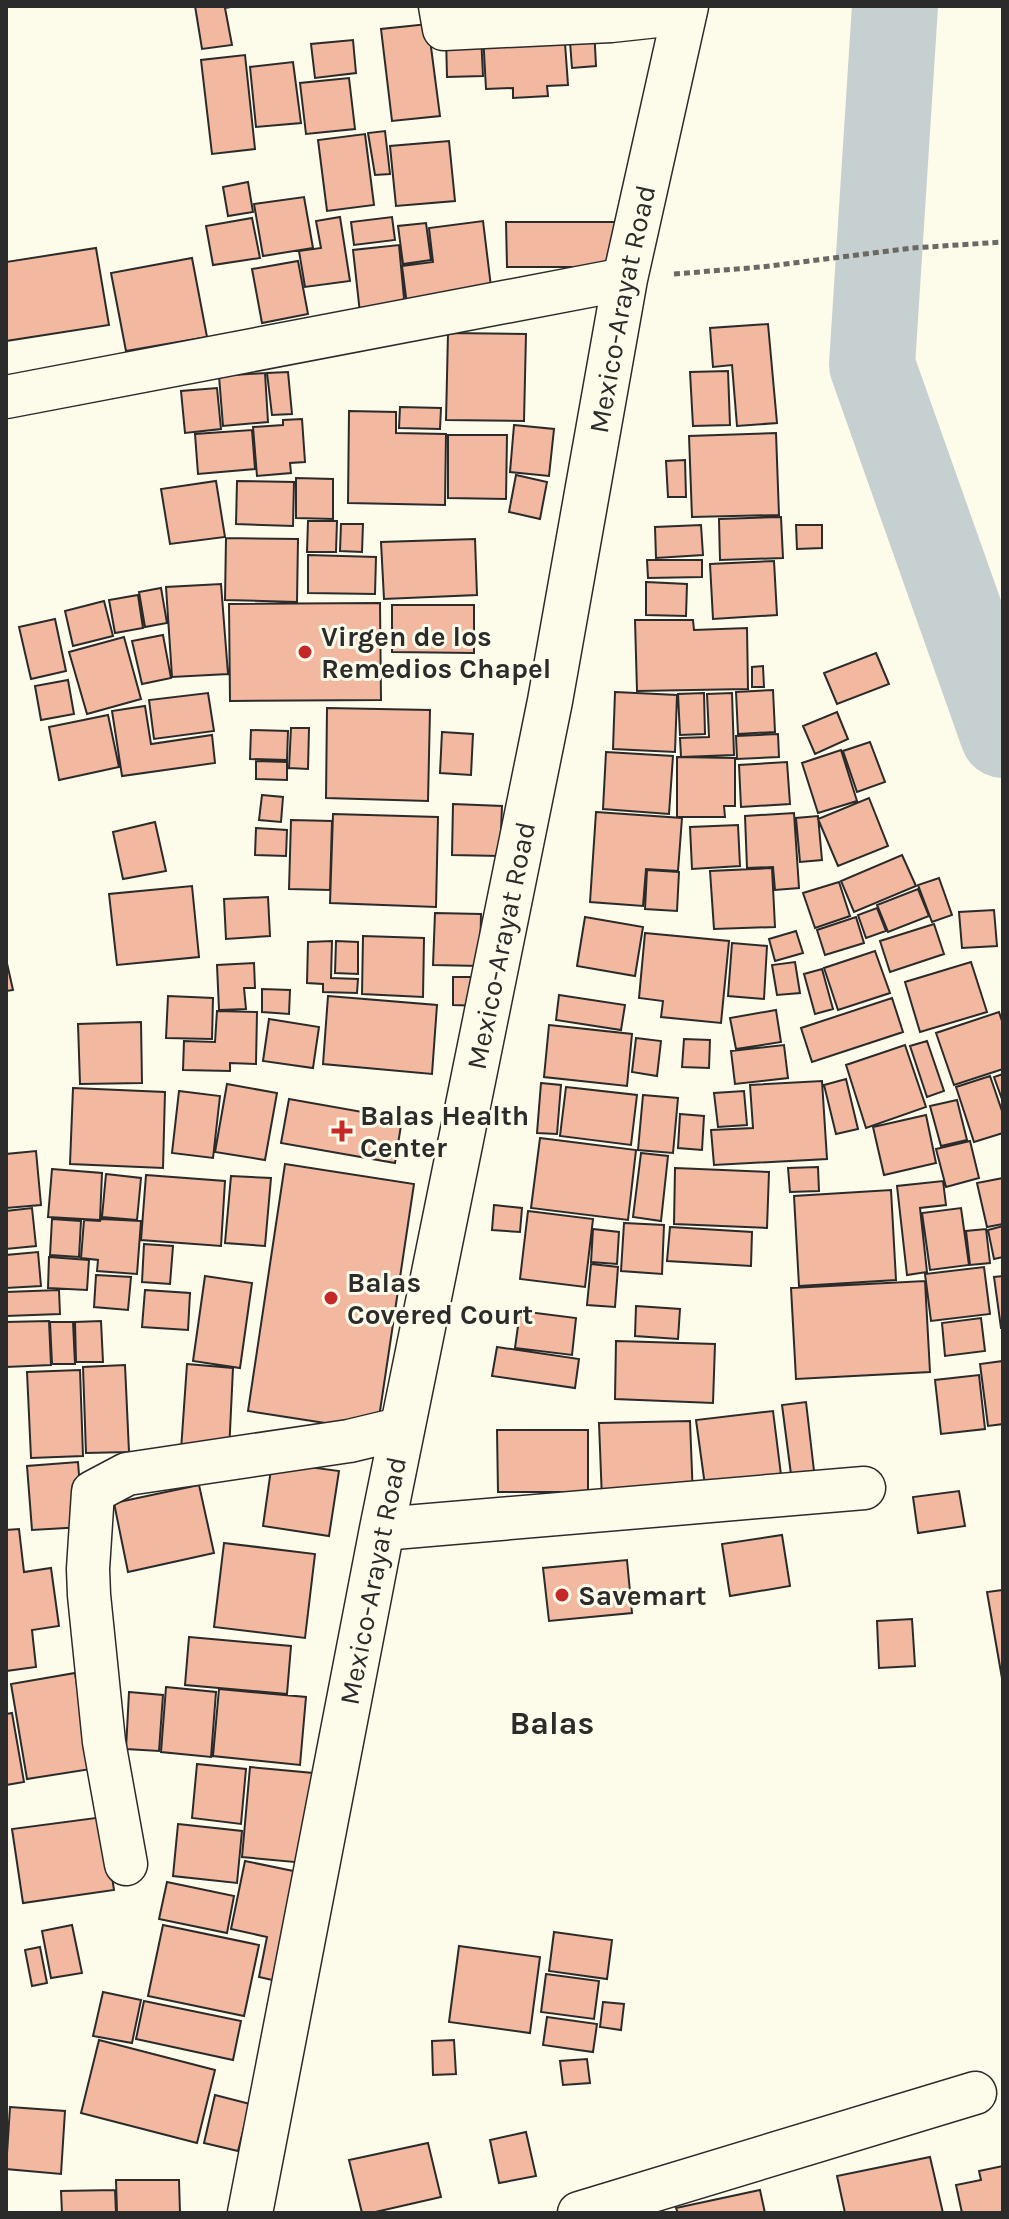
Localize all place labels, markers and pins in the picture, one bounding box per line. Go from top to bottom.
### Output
place label: Virgen de los Remedios Chapel [321,620,551,685]
marker: Virgen de los Remedios Chapel [296,643,314,661]
place label: Balas Health Center [360,1099,529,1164]
marker: Balas Health Center [331,1120,353,1142]
place label: Balas Covered Court [347,1266,533,1331]
marker: Balas Covered Court [322,1289,340,1307]
place label: Savemart [578,1579,707,1612]
marker: Savemart [553,1586,571,1604]

